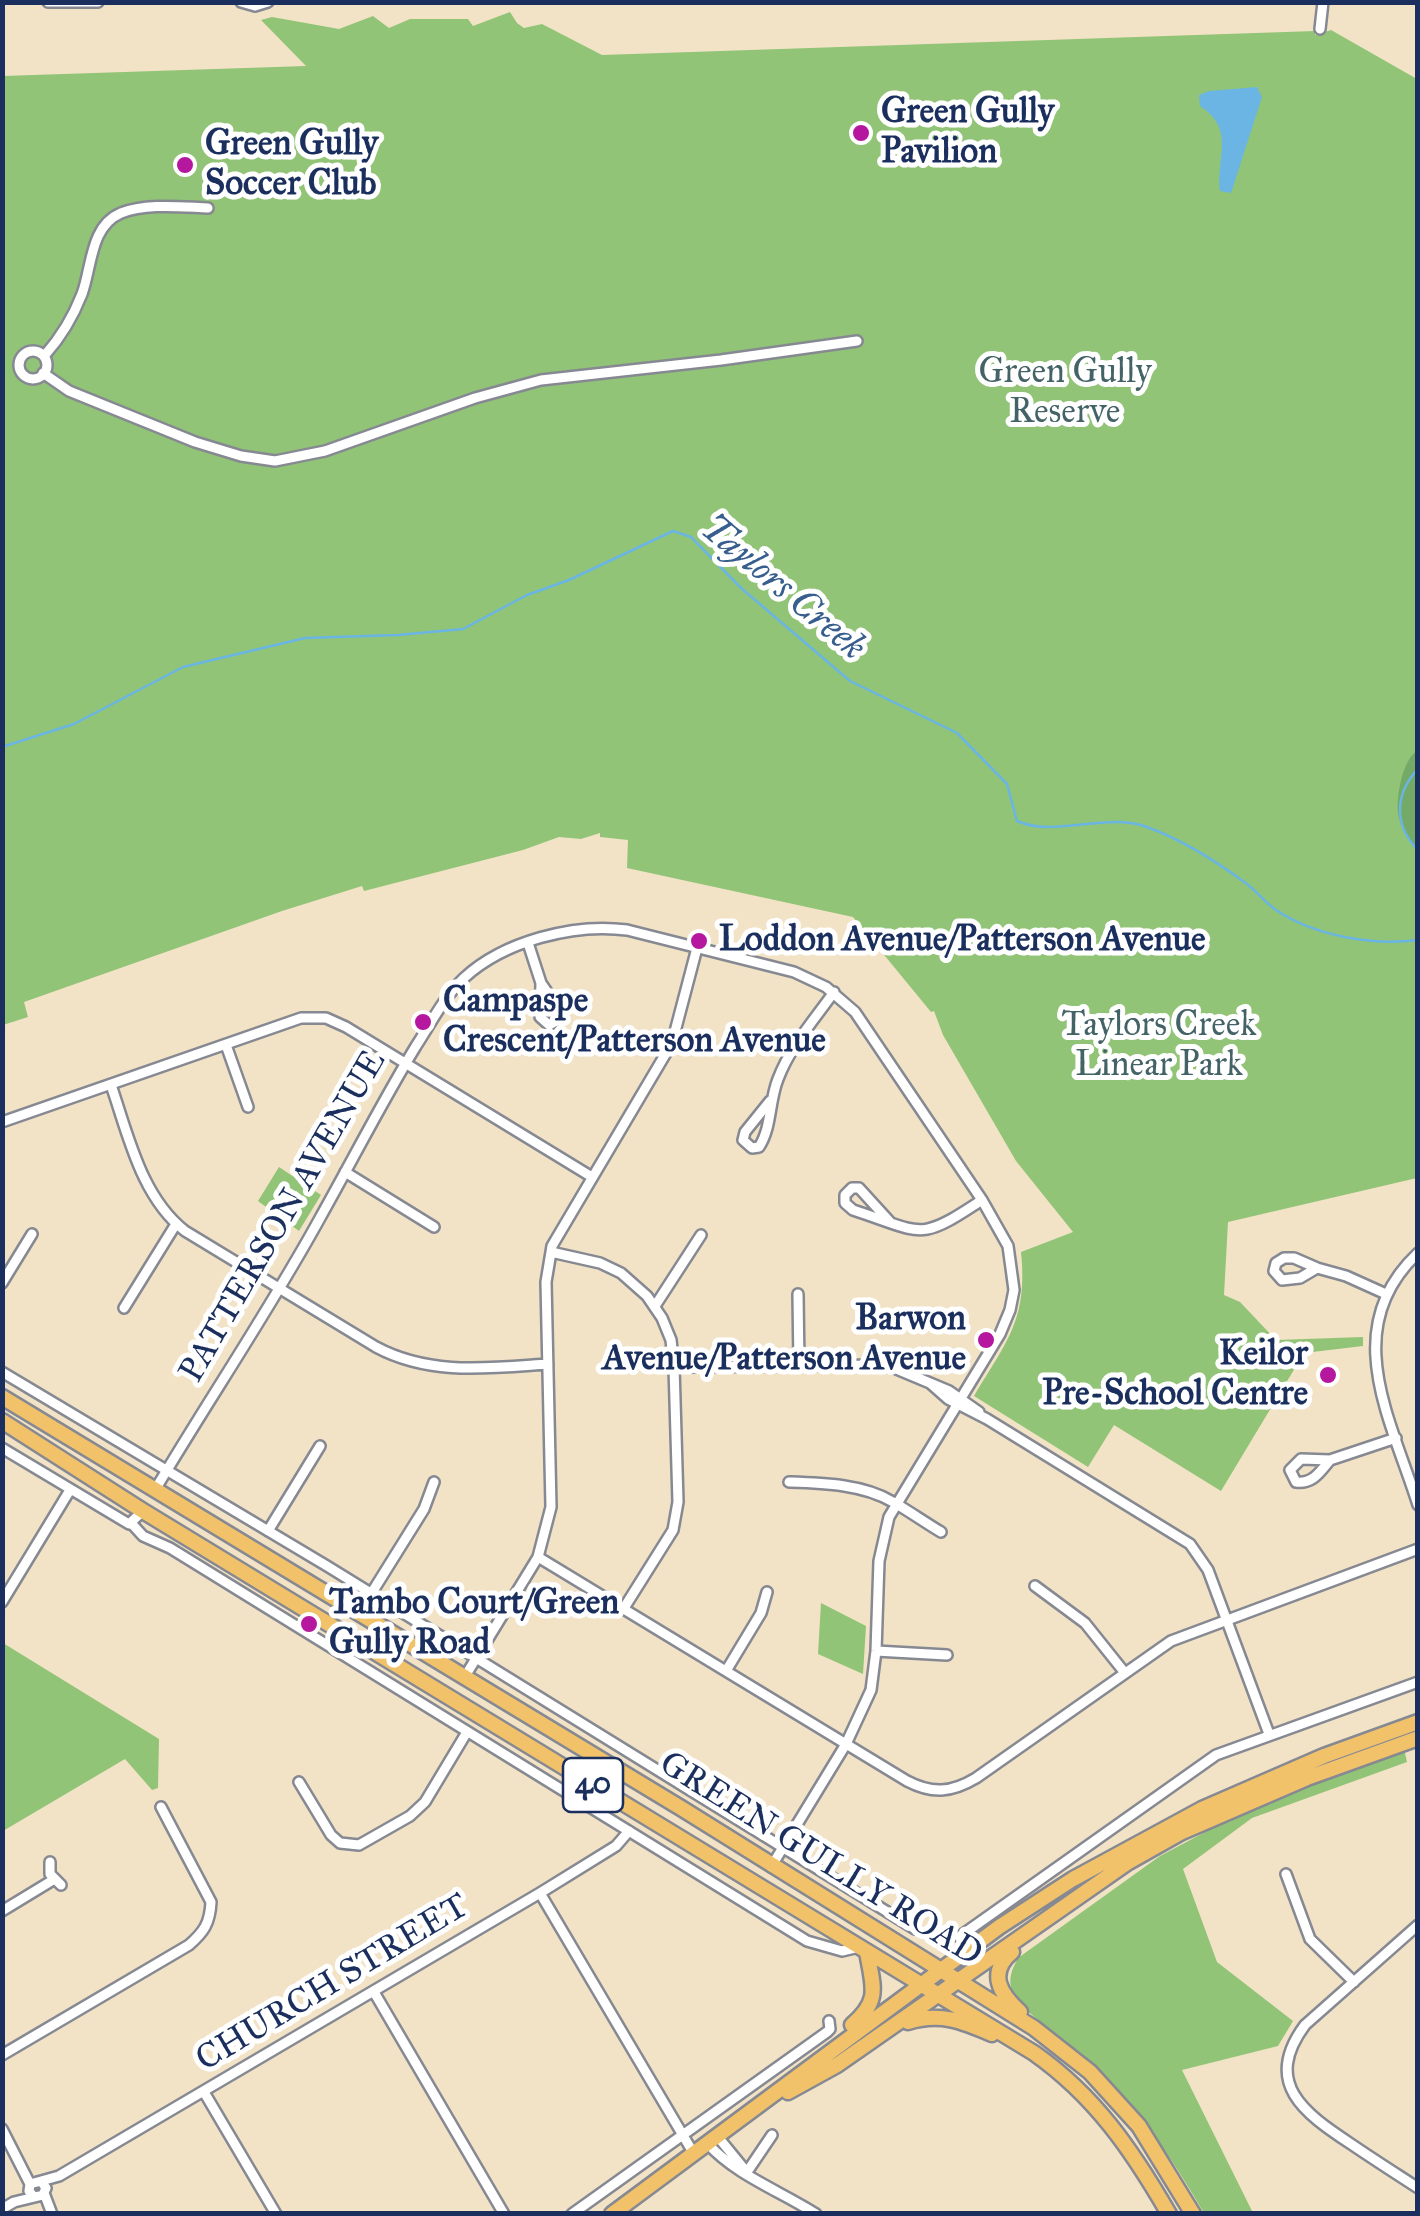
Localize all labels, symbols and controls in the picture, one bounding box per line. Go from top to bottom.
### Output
place label: Green Gully Pavilion [881,92,1054,174]
marker: Green Gully Pavilion [850,122,872,144]
place label: Green Gully Soccer Club [205,124,378,206]
marker: Green Gully Soccer Club [174,154,196,176]
park label: Green Gully Reserve [978,352,1152,434]
water label: Taylors Creek [690,507,874,671]
place label: Loddon Avenue/Patterson Avenue [719,920,1206,962]
marker: Loddon Avenue/Patterson Avenue [688,930,710,952]
place label: Campaspe Crescent/Patterson Avenue [443,981,826,1063]
park label: Taylors Creek Linear Park [1061,1005,1257,1087]
marker: Campaspe Crescent/Patterson Avenue [412,1011,434,1033]
street label: PATTERSON AVENUE [172,1044,396,1390]
place label: Barwon Avenue/Patterson Avenue [603,1299,966,1381]
marker: Barwon Avenue/Patterson Avenue [975,1329,997,1351]
place label: Keilor Pre-School Centre [1042,1334,1308,1416]
marker: Keilor Pre-School Centre [1317,1364,1339,1386]
place label: Tambo Court/Green Gully Road [329,1583,619,1665]
marker: Tambo Court/Green Gully Road [298,1613,320,1635]
street label: GREEN GULLY ROAD [651,1743,989,1977]
road number: 40 [563,1758,623,1812]
street label: CHURCH STREET [189,1886,477,2082]

